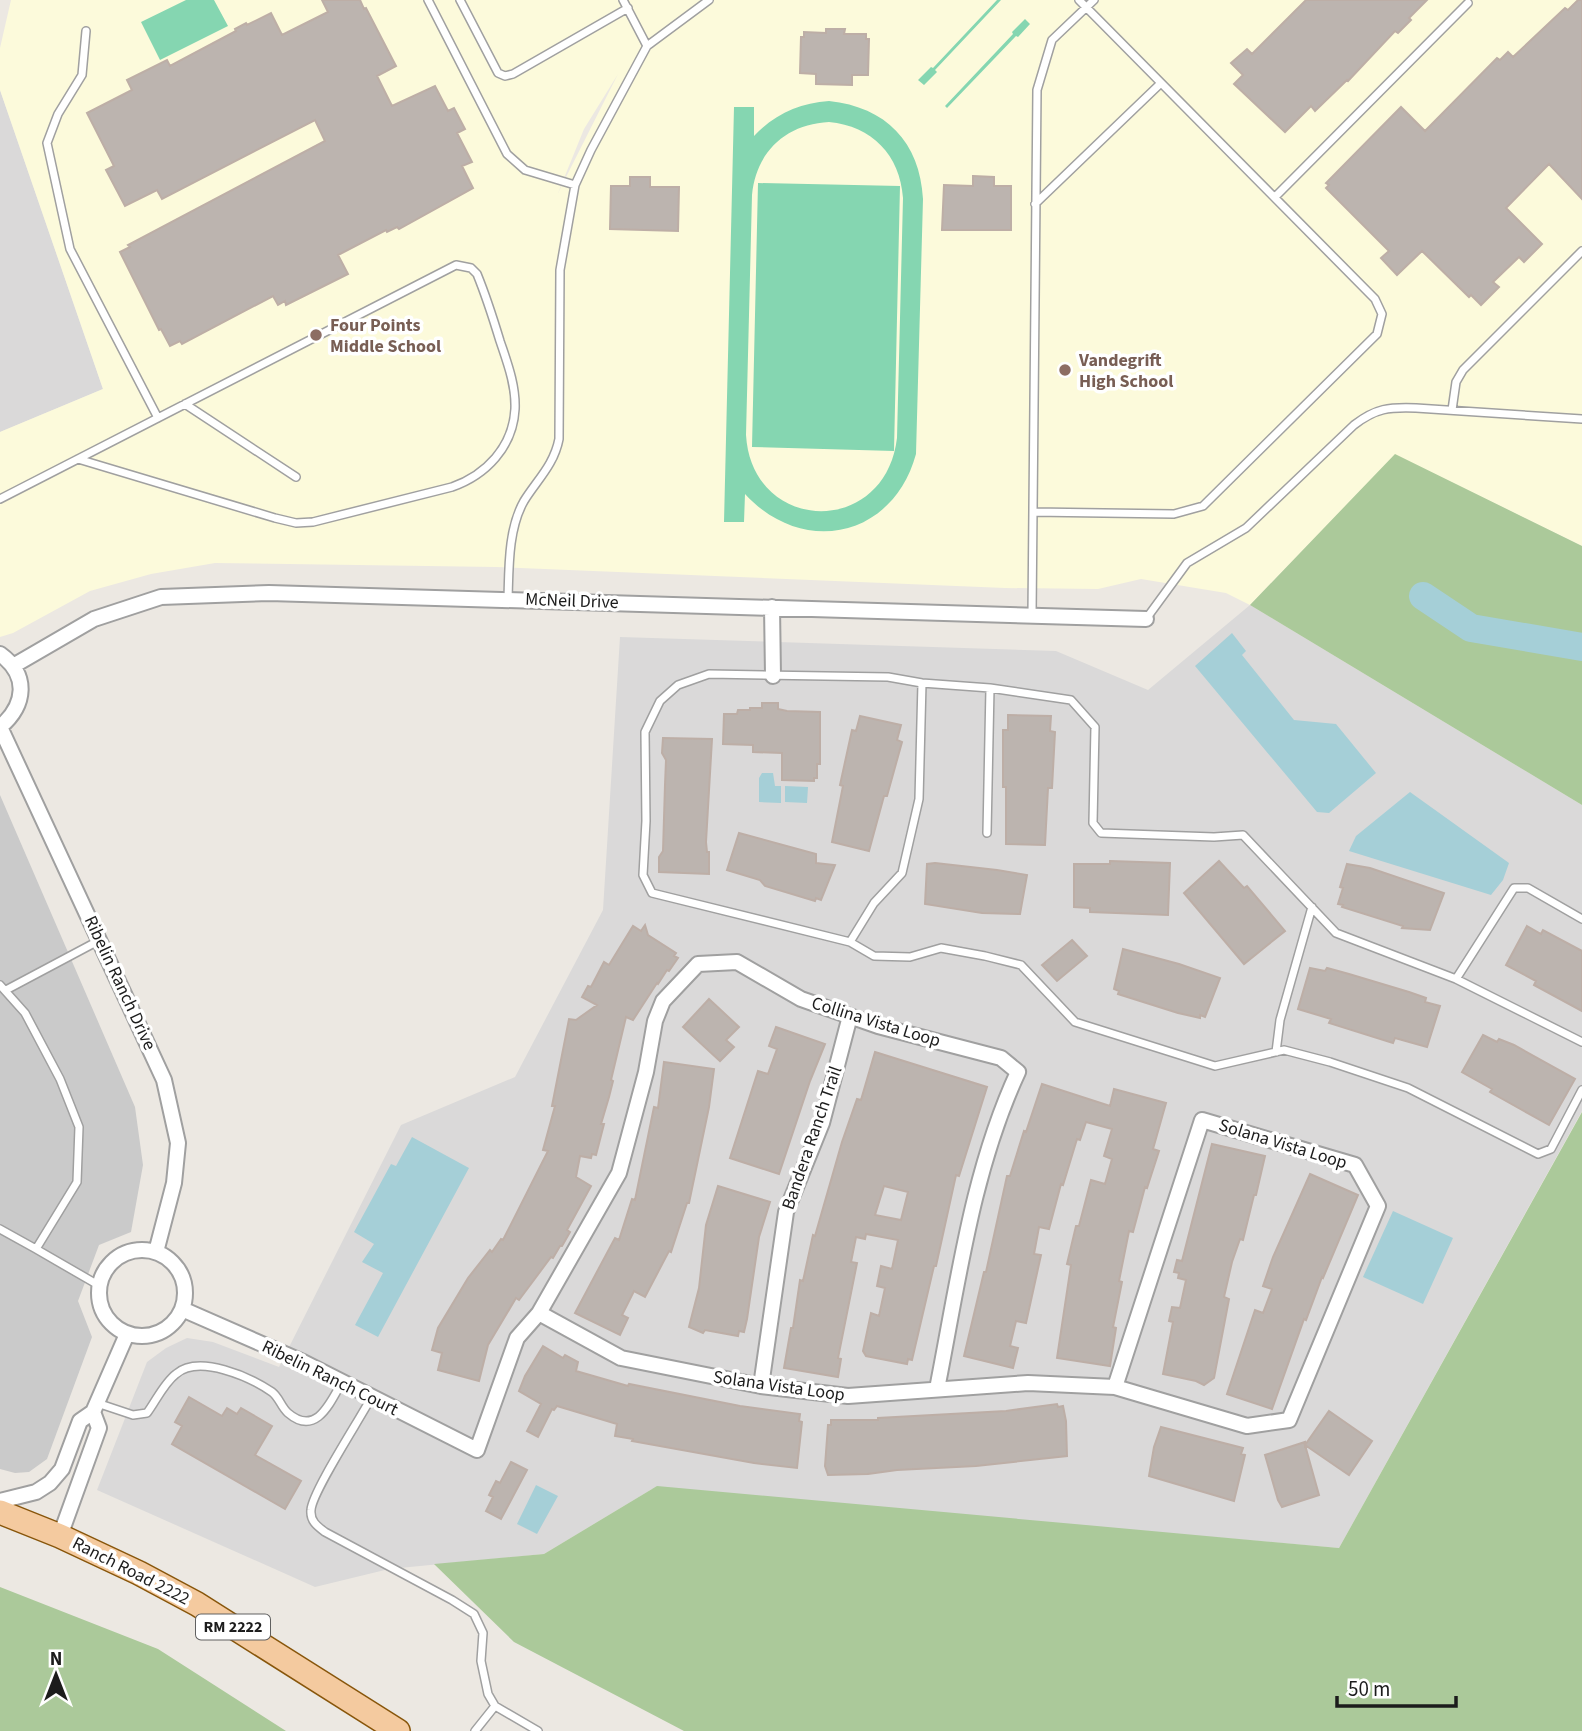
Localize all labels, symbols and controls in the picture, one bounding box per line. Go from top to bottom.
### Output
place label: Four Points Middle School [330,313,441,359]
marker: Four Points Middle School [308,327,324,343]
place label: Vandegrift High School [1078,348,1173,394]
marker: Vandegrift High School [1057,362,1073,378]
street label: McNeil Drive [525,587,619,615]
street label: Ribelin Ranch Drive [78,912,162,1054]
street label: Collina Vista Loop [809,991,943,1053]
street label: Bandera Ranch Trail [776,1063,848,1213]
street label: Solana Vista Loop [1216,1113,1350,1175]
street label: Ribelin Ranch Court [258,1334,402,1422]
street label: Solana Vista Loop [711,1364,847,1408]
street label: Ranch Road 2222 [68,1531,194,1611]
road number: RM 2222 [196,1614,270,1639]
north arrow [21,1640,91,1710]
text: N [50,1646,62,1673]
scale bar [1337,1664,1456,1708]
text: 50 m [1348,1674,1390,1704]

